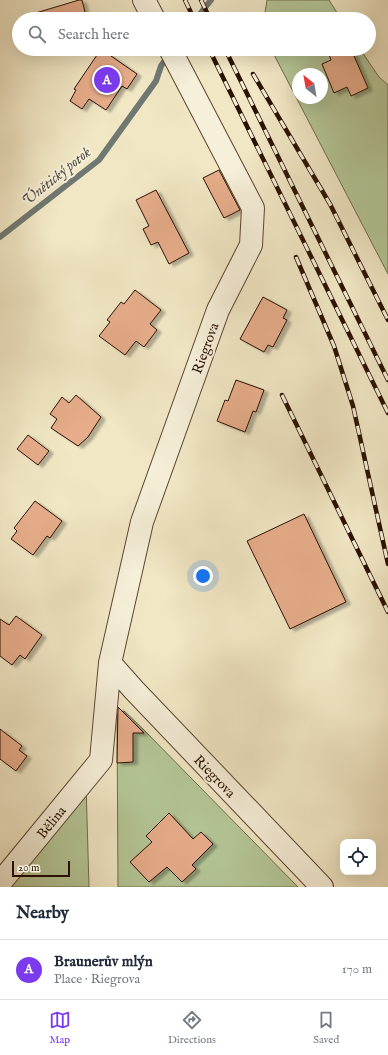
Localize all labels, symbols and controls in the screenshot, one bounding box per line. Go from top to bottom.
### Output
search box [12,12,376,56]
icon: search [26,23,48,45]
text: Search here [58,25,129,44]
pin: A [94,65,120,95]
north arrow [292,68,328,104]
water label: Únětický potok [18,143,95,210]
street label: Riegrova [188,319,224,376]
your location [193,566,213,586]
street label: Riegrova [189,751,240,803]
street label: Bělina [33,802,71,843]
map controls [340,839,376,875]
button: locate [340,839,376,875]
scale bar [12,859,70,878]
text: 20 m [18,861,39,875]
text: Nearby [16,903,69,924]
text: Braunerův mlýn [54,952,153,971]
text: A [25,961,33,978]
text: 170 m [342,961,372,978]
text: Place · Riegrova [54,971,140,988]
tab: Map [49,1009,71,1047]
tab: Directions [168,1009,216,1047]
tab: Saved [313,1009,339,1047]

